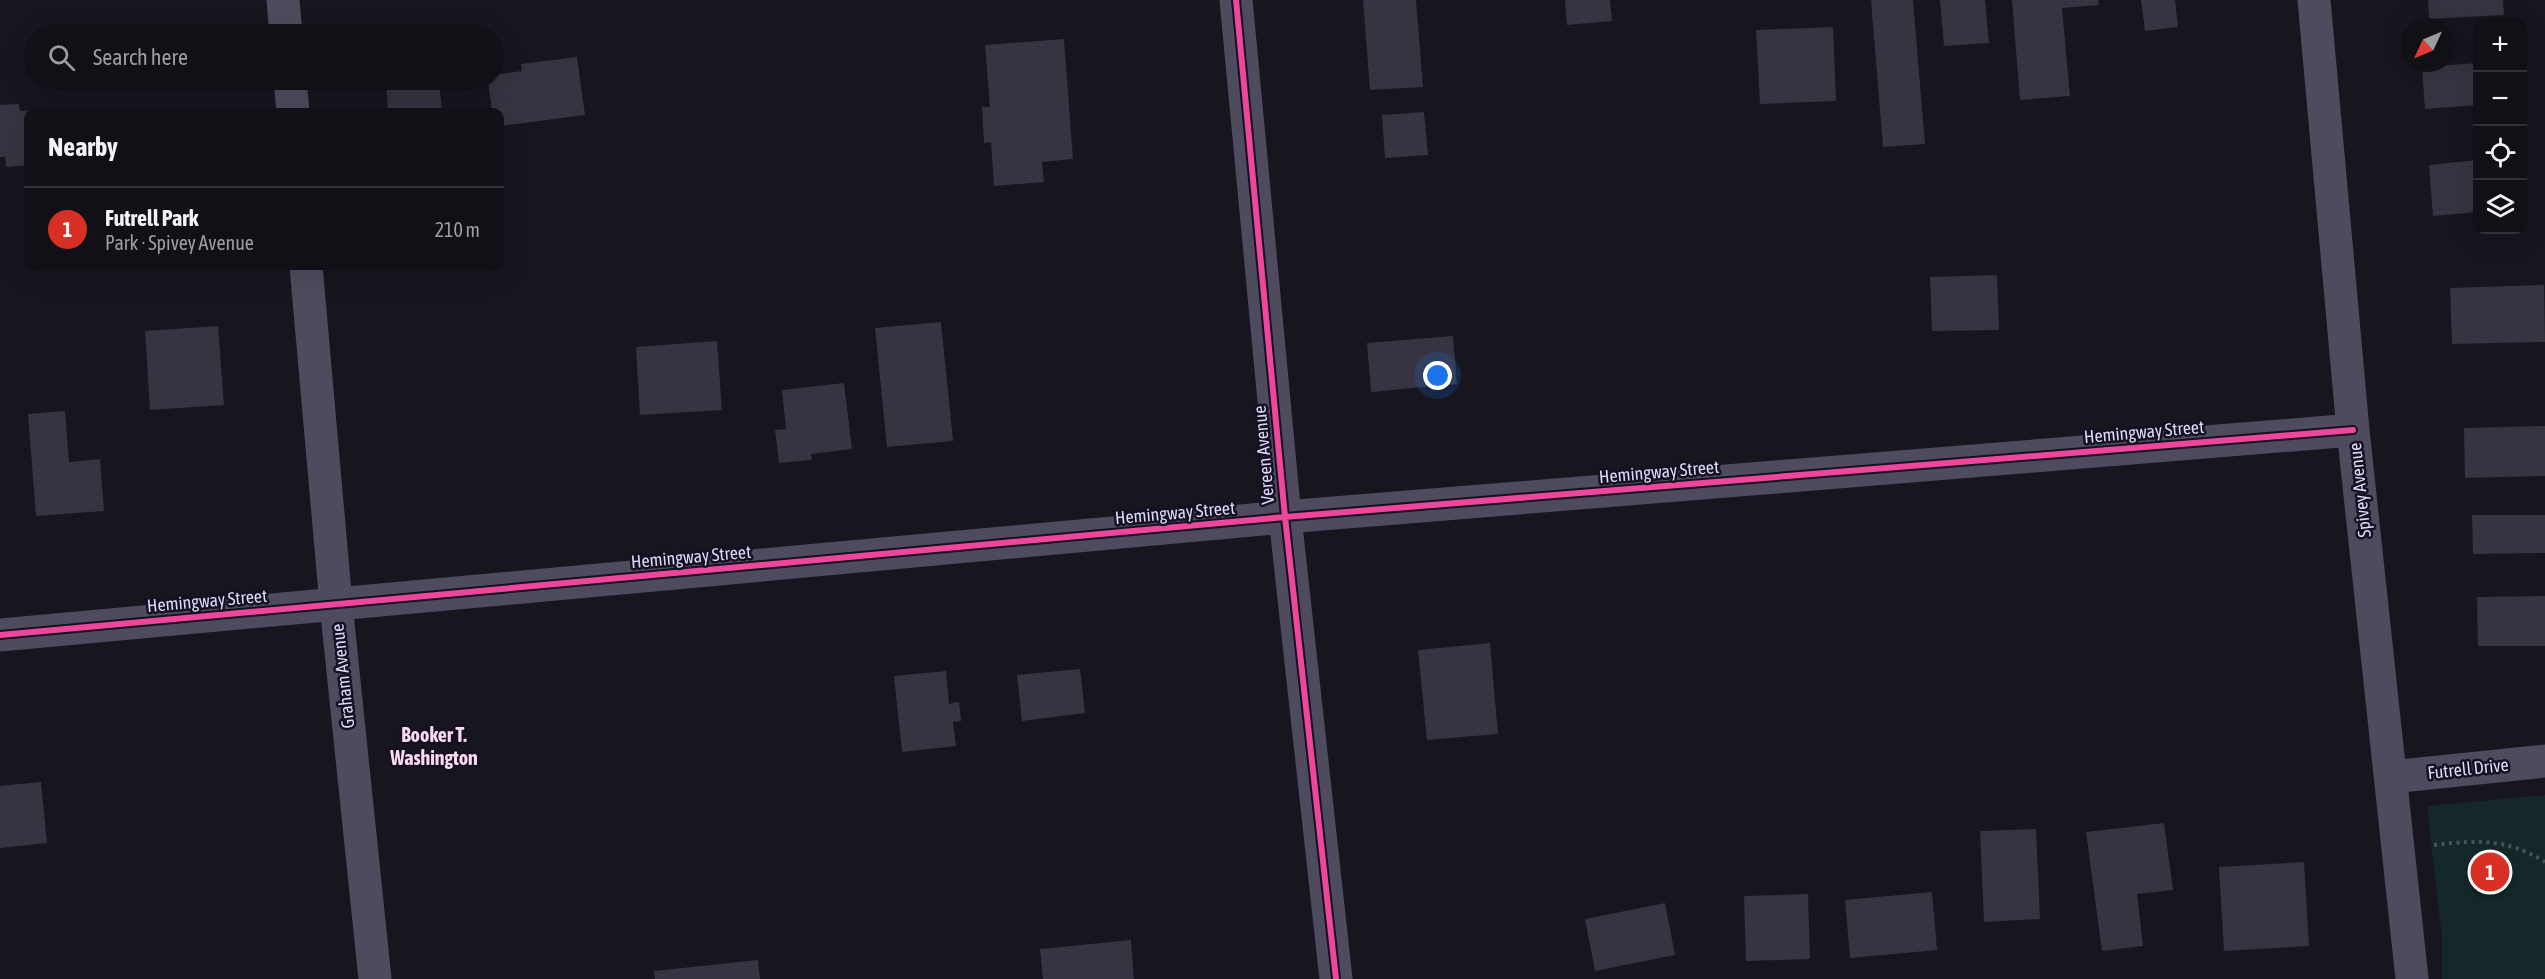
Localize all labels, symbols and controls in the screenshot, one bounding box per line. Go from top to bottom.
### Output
north arrow [2401,18,2455,72]
map controls [2473,18,2527,234]
button: + [2473,18,2527,72]
search box [24,24,504,90]
icon: search [45,41,78,74]
text: Search here [93,44,188,70]
button: − [2473,72,2527,126]
button: locate [2473,126,2527,180]
text: Nearby [48,132,118,162]
button: layers [2473,180,2527,234]
text: Futrell Park [105,205,199,231]
text: 1 [63,218,72,241]
text: 210 m [435,218,480,241]
text: Park · Spivey Avenue [105,231,254,254]
your location [1423,361,1452,390]
street label: Vereen Avenue [1249,405,1278,505]
street label: Hemingway Street [2083,416,2205,447]
street label: Spivey Avenue [2344,442,2375,538]
street label: Hemingway Street [1598,456,1720,487]
street label: Hemingway Street [1114,497,1236,528]
street label: Hemingway Street [630,541,752,572]
street label: Hemingway Street [146,585,268,616]
street label: Graham Avenue [327,623,358,729]
district label: Booker T. Washington [389,723,478,769]
street label: Futrell Drive [2426,754,2510,783]
pin: 1 [2470,850,2510,894]

